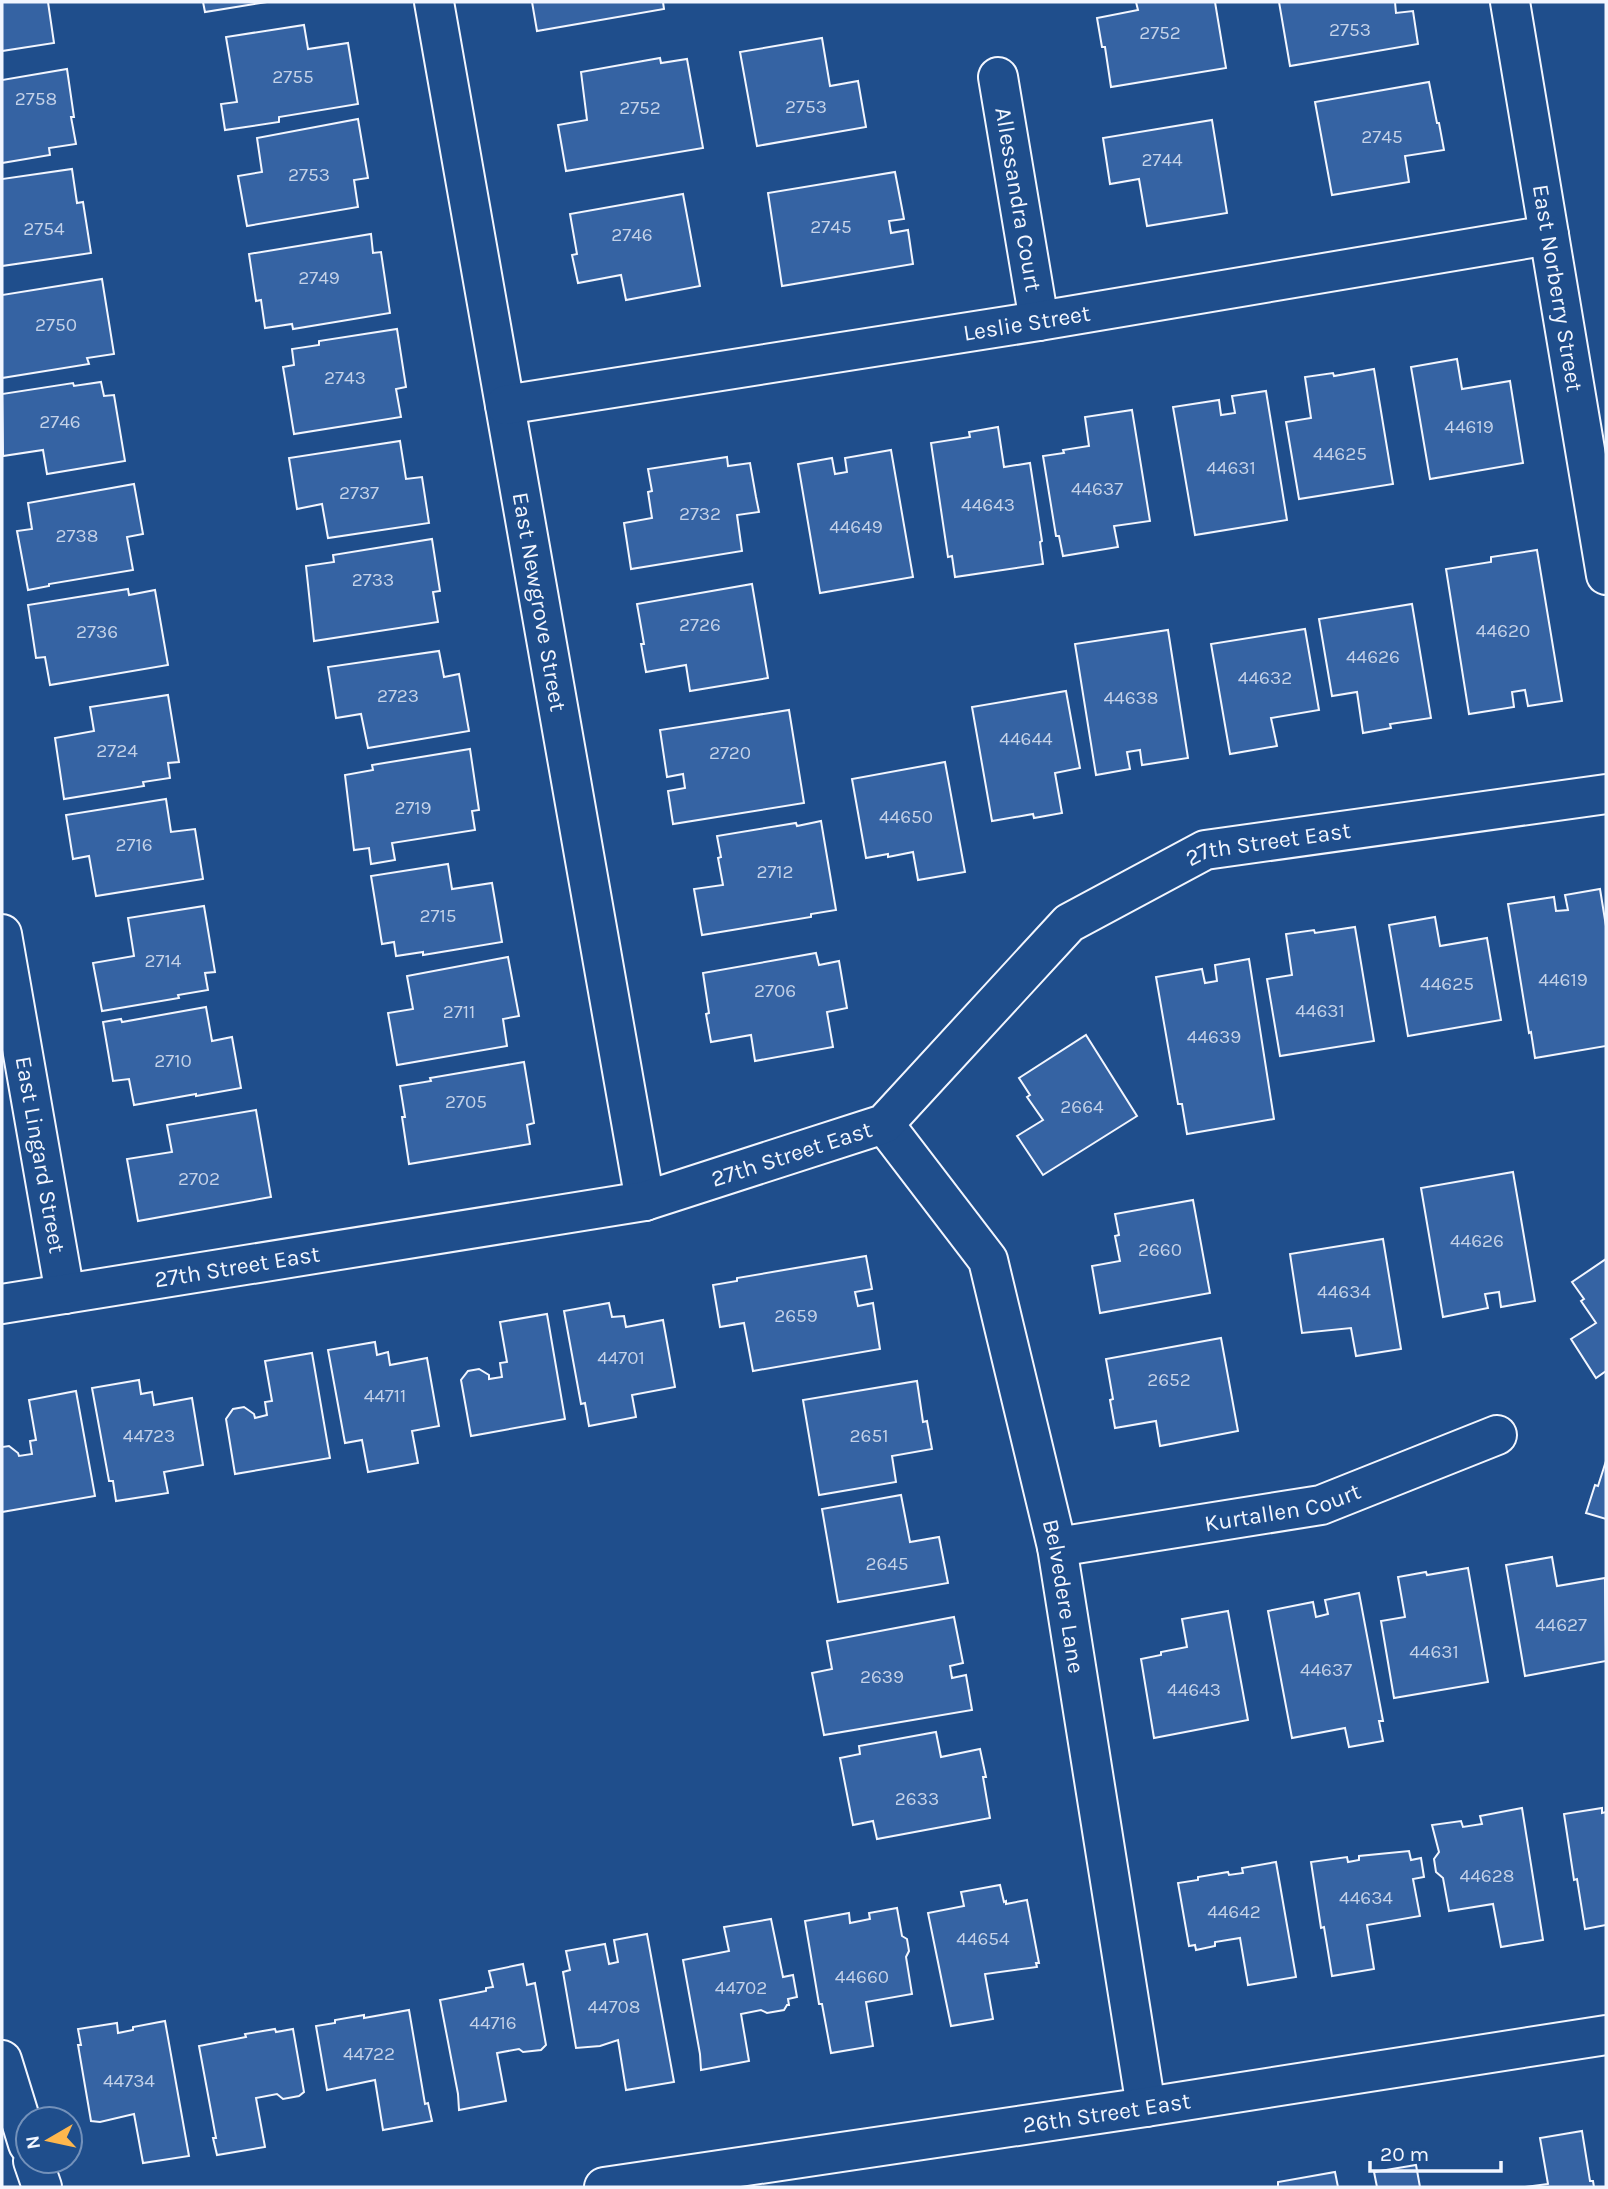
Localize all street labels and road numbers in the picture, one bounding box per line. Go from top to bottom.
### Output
street label: Allessandra Court [989,105,1047,294]
street label: East Norberry Street [1527,182,1588,394]
street label: Leslie Street [961,300,1093,347]
street label: East Newgrove Street [507,490,572,714]
street label: 27th Street East [1181,817,1353,872]
street label: East Lingard Street [10,1054,71,1256]
street label: 27th Street East [708,1116,876,1193]
street label: 27th Street East [152,1240,322,1293]
street label: Kurtallen Court [1202,1478,1365,1537]
street label: Belvedere Lane [1037,1516,1090,1675]
street label: 26th Street East [1021,2087,1193,2139]

